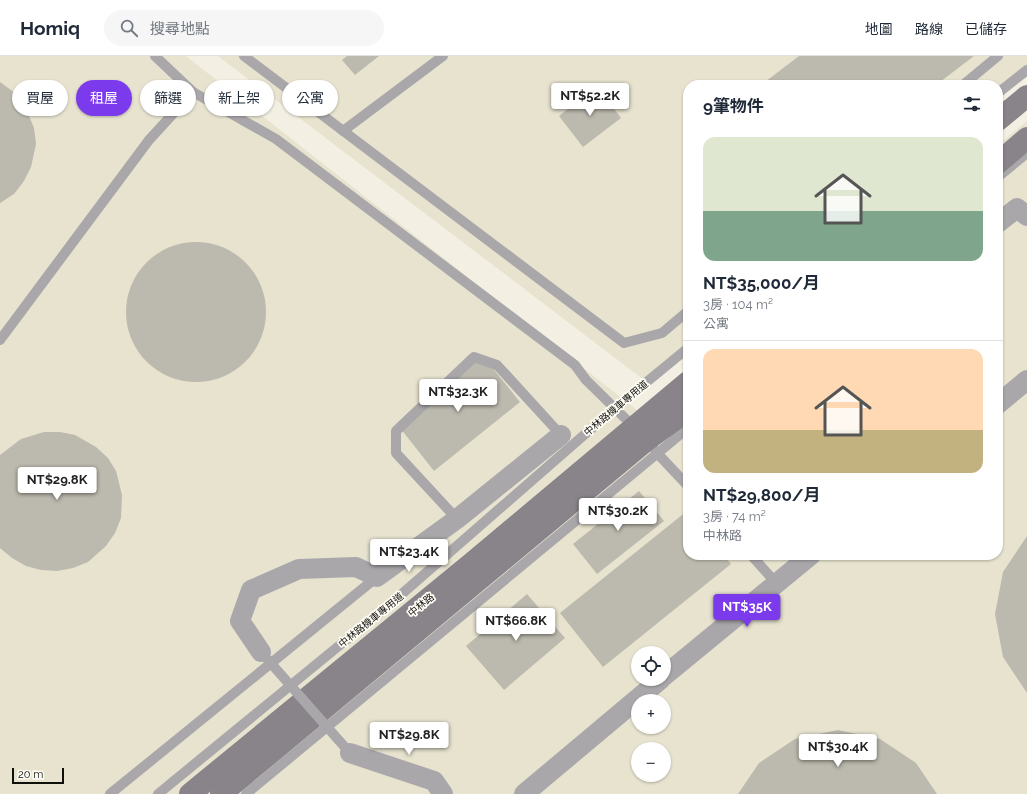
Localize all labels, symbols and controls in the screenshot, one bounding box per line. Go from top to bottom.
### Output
search box [104,10,384,46]
text: Homiq [20,17,80,39]
icon: search [118,17,140,39]
text: 搜尋地點 [150,20,210,38]
text: 地圖 [865,21,893,37]
text: 路線 [915,21,943,37]
text: 已儲存 [965,21,1007,37]
chip: 買屋 [12,80,68,116]
chip: 租屋 [76,80,132,116]
chip: 篩選 [140,80,196,116]
chip: 新上架 [204,80,274,116]
chip: 公寓 [282,80,338,116]
pin: NT$52.2K [549,83,631,117]
text: NT$52.2K [560,88,620,103]
icon: filters [961,93,983,115]
text: 9筆物件 [703,96,764,116]
icon: home [807,163,879,235]
text: NT$35,000/月 [703,273,820,293]
text: 3房 · 104 m² [703,297,773,312]
text: 公寓 [703,316,729,331]
icon: home [807,375,879,447]
street label: 中林路機車專用道 [582,378,650,438]
pin: NT$32.3K [417,379,499,413]
text: NT$32.3K [428,384,488,399]
pin: NT$29.8K [16,467,98,501]
text: NT$29.8K [27,472,87,487]
text: NT$29,800/月 [703,485,821,505]
pin: NT$30.2K [577,498,659,532]
text: NT$30.2K [588,503,648,518]
text: 3房 · 74 m² [703,509,766,524]
text: 中林路 [703,528,742,543]
pin: NT$23.4K [368,539,450,573]
text: NT$23.4K [379,544,439,559]
street label: 中林路機車專用道 [336,591,406,649]
street label: 中林路 [406,591,436,619]
pin: NT$35K [714,594,780,628]
text: NT$35K [722,599,772,614]
pin: NT$66.8K [475,608,557,642]
text: NT$66.8K [485,613,547,628]
map controls [631,646,671,782]
button: locate [631,646,671,686]
button: + [631,694,671,734]
pin: NT$29.8K [368,722,450,756]
text: NT$29.8K [379,727,439,742]
pin: NT$30.4K [797,734,879,768]
text: NT$30.4K [808,739,868,754]
button: − [631,742,671,782]
scale bar [12,766,64,785]
text: 20 m [18,768,43,781]

